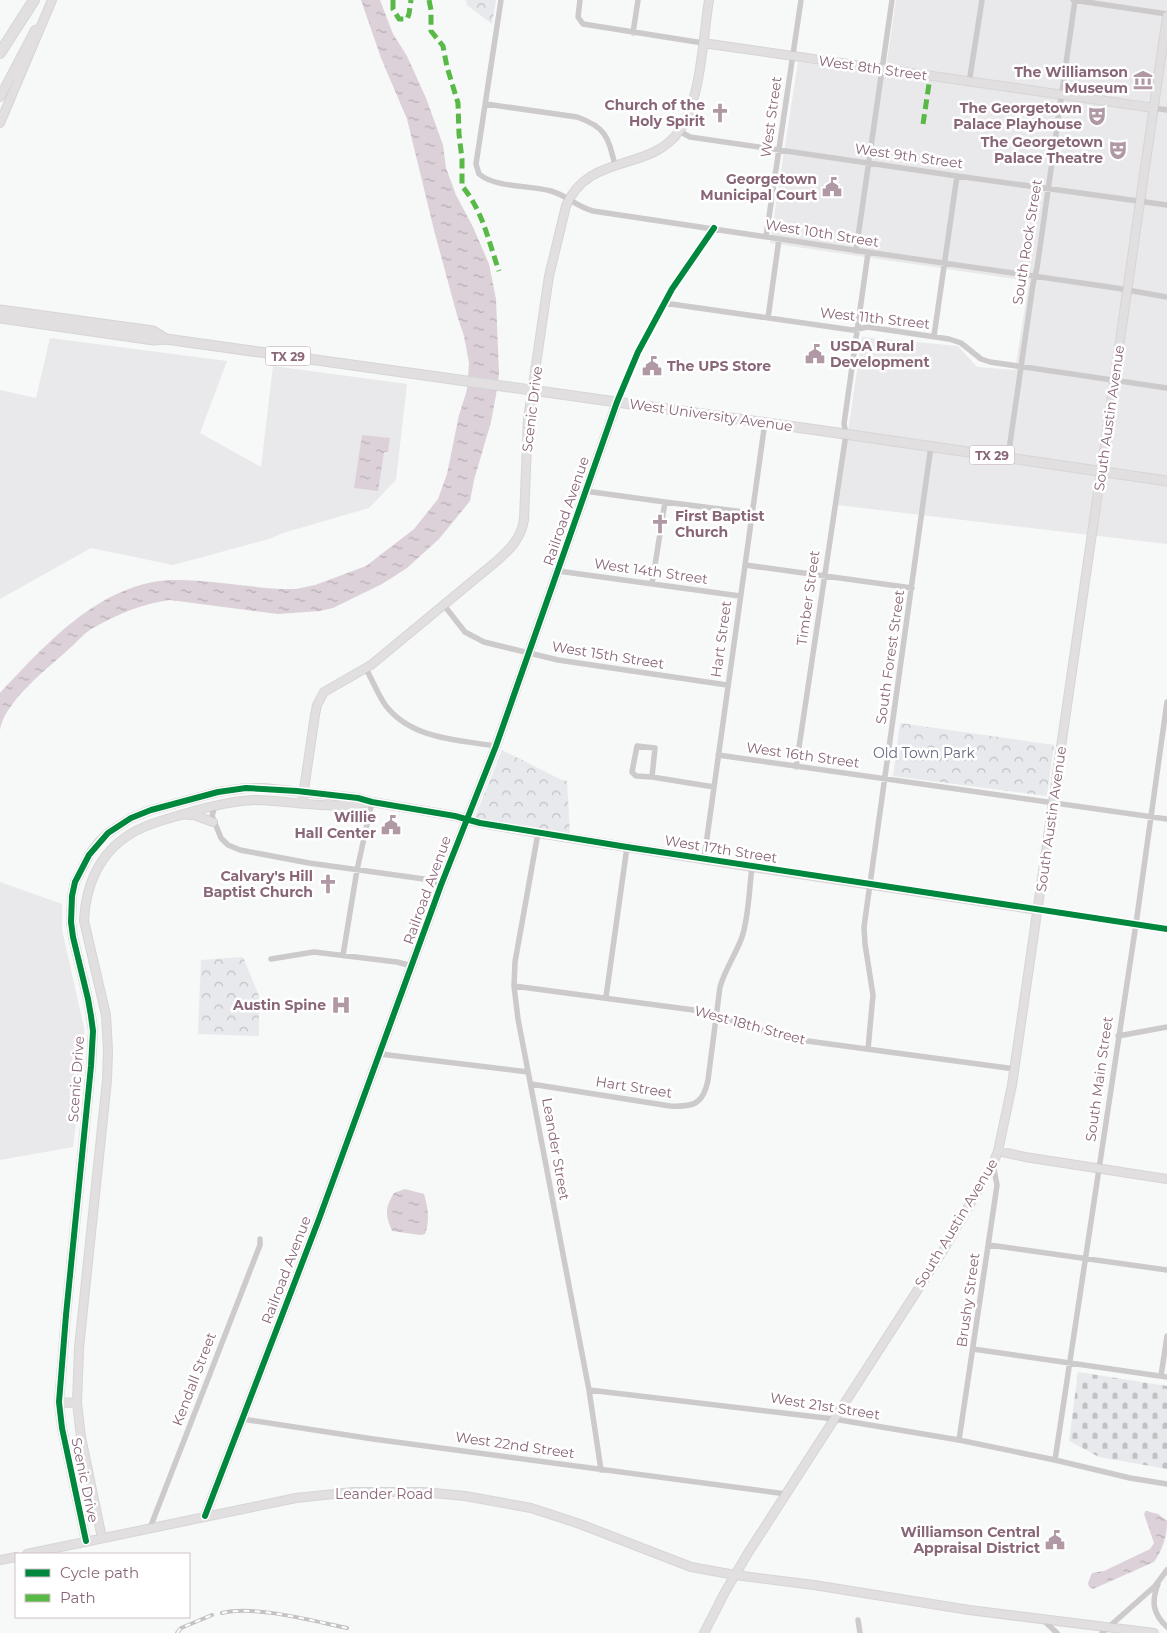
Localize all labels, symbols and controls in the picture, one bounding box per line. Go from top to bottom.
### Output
street label: West 8th Street [818,51,929,85]
place label: The Williamson Museum [1014,63,1128,97]
museum icon: The Williamson Museum [1132,69,1154,91]
street label: West Street [756,75,786,159]
place label: Church of the Holy Spirit [605,96,705,130]
place label: The Georgetown Palace Playhouse [953,99,1082,133]
church icon: Church of the Holy Spirit [709,102,731,124]
theatre icon: The Georgetown Palace Playhouse [1086,105,1108,127]
place label: The Georgetown Palace Theatre [981,133,1103,167]
street label: West 9th Street [854,139,965,173]
theatre icon: The Georgetown Palace Theatre [1107,139,1129,161]
place label: Georgetown Municipal Court [700,170,817,204]
public building icon: Georgetown Municipal Court [821,176,843,198]
street label: South Rock Street [1008,178,1046,306]
street label: West 10th Street [764,215,881,251]
street label: West 11th Street [819,303,931,333]
place label: USDA Rural Development [830,337,930,371]
public building icon: USDA Rural Development [804,343,826,365]
street label: South Austin Avenue [1090,344,1128,492]
road number: TX 29 [266,346,310,366]
public building icon: The UPS Store [641,355,663,377]
place label: The UPS Store [667,357,771,375]
street label: Scenic Drive [518,365,546,453]
street label: West University Avenue [628,395,794,435]
road number: TX 29 [970,446,1014,464]
street label: Railroad Avenue [539,454,593,568]
place label: First Baptist Church [675,507,765,541]
church icon: First Baptist Church [649,513,671,535]
street label: Timber Street [792,549,824,647]
street label: West 14th Street [593,554,709,588]
street label: South Forest Street [872,588,908,725]
street label: Hart Street [707,599,735,678]
street label: West 15th Street [551,637,666,673]
street label: West 16th Street [745,738,861,772]
park label: Old Town Park [873,744,976,762]
street label: South Austin Avenue [1032,745,1070,893]
place label: Willie Hall Center [295,808,376,842]
public building icon: Willie Hall Center [380,814,402,836]
street label: West 17th Street [663,831,779,867]
street label: Railroad Avenue [399,833,455,947]
place label: Calvary's Hill Baptist Church [203,867,313,901]
church icon: Calvary's Hill Baptist Church [317,873,339,895]
hospital icon: Austin Spine [330,994,352,1016]
place label: Austin Spine [232,996,326,1014]
street label: West 18th Street [692,1001,808,1049]
street label: South Main Street [1081,1015,1117,1143]
street label: Scenic Drive [64,1035,88,1123]
street label: Hart Street [594,1072,674,1102]
street label: Leander Street [538,1096,574,1202]
street label: South Austin Avenue [910,1155,1002,1291]
street label: Railroad Avenue [257,1213,315,1327]
street label: Brushy Street [952,1251,984,1348]
street label: Kendall Street [168,1329,220,1428]
street label: West 21st Street [769,1388,881,1424]
street label: West 22nd Street [454,1428,576,1462]
street label: Scenic Drive [67,1436,103,1524]
street label: Leander Road [335,1485,433,1503]
place label: Williamson Central Appraisal District [901,1523,1040,1557]
public building icon: Williamson Central Appraisal District [1044,1529,1066,1551]
legend [15,1553,190,1618]
text: Cycle path [60,1563,139,1582]
text: Path [60,1588,96,1607]

